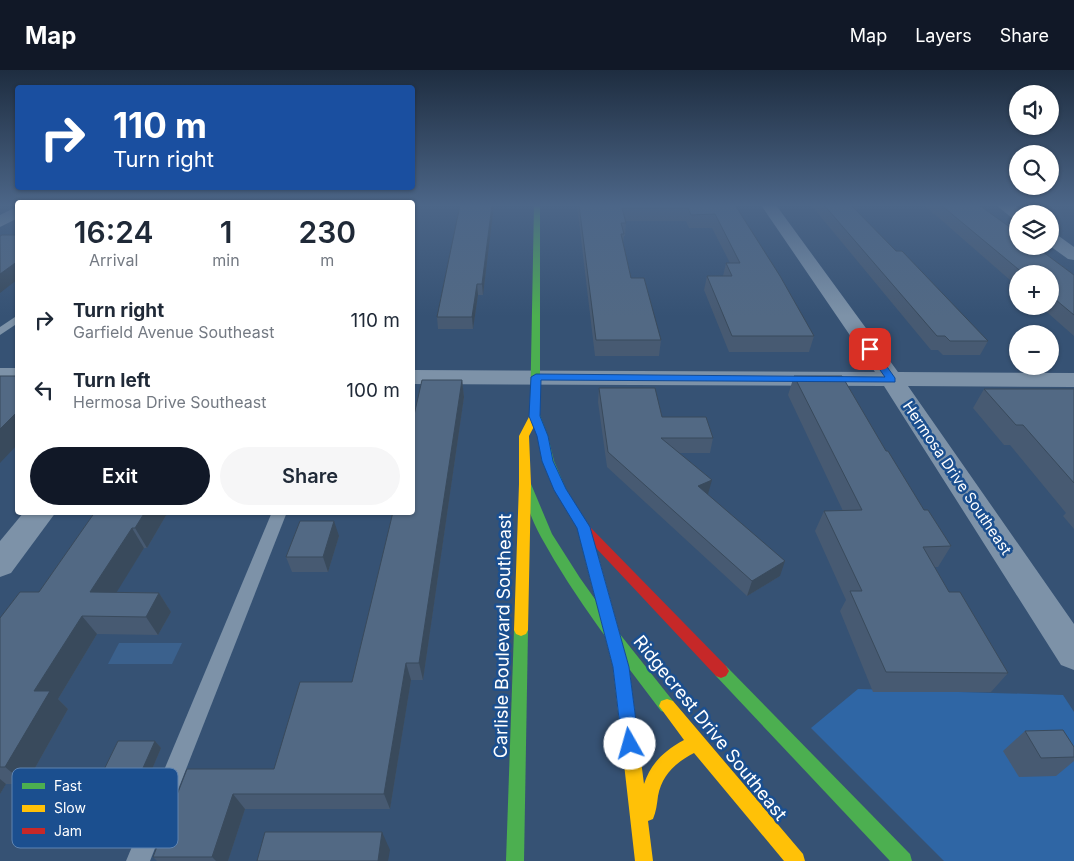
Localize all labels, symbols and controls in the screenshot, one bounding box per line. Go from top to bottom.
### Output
text: Map [25,21,76,50]
text: Map [850,25,887,46]
text: Layers [915,25,972,46]
text: Share [1000,25,1049,46]
map controls [1009,85,1059,375]
button: sound [1009,85,1059,135]
text: 110 m [113,104,207,146]
icon: right [30,105,95,170]
button: search [1009,145,1059,195]
text: Turn right [113,146,214,172]
button: layers [1009,205,1059,255]
text: 16:24 [74,214,154,250]
text: 1 [220,214,232,250]
text: 230 [299,214,356,250]
text: Arrival [89,250,138,270]
text: min [212,250,240,270]
text: m [320,250,334,270]
button: + [1009,265,1059,315]
text: Turn right [73,299,164,322]
icon: right [30,306,58,334]
text: 110 m [351,309,400,332]
text: Garfield Avenue Southeast [73,322,274,342]
button: − [1009,325,1059,375]
pin [849,328,891,370]
icon: arrive [856,335,884,363]
text: Turn left [73,369,151,392]
icon: left [30,376,58,404]
text: 100 m [346,379,400,402]
text: Hermosa Drive Southeast [73,392,266,412]
street label: Hermosa Drive Southeast [899,397,1016,558]
button: Exit [30,447,210,505]
button: Share [220,447,400,505]
street label: Carlisle Boulevard Southeast [490,513,515,758]
street label: Ridgecrest Drive Southeast [629,631,791,824]
position arrow [603,717,655,769]
legend [12,768,178,848]
text: Fast [54,777,82,794]
text: Slow [54,799,86,816]
text: Jam [54,822,82,839]

